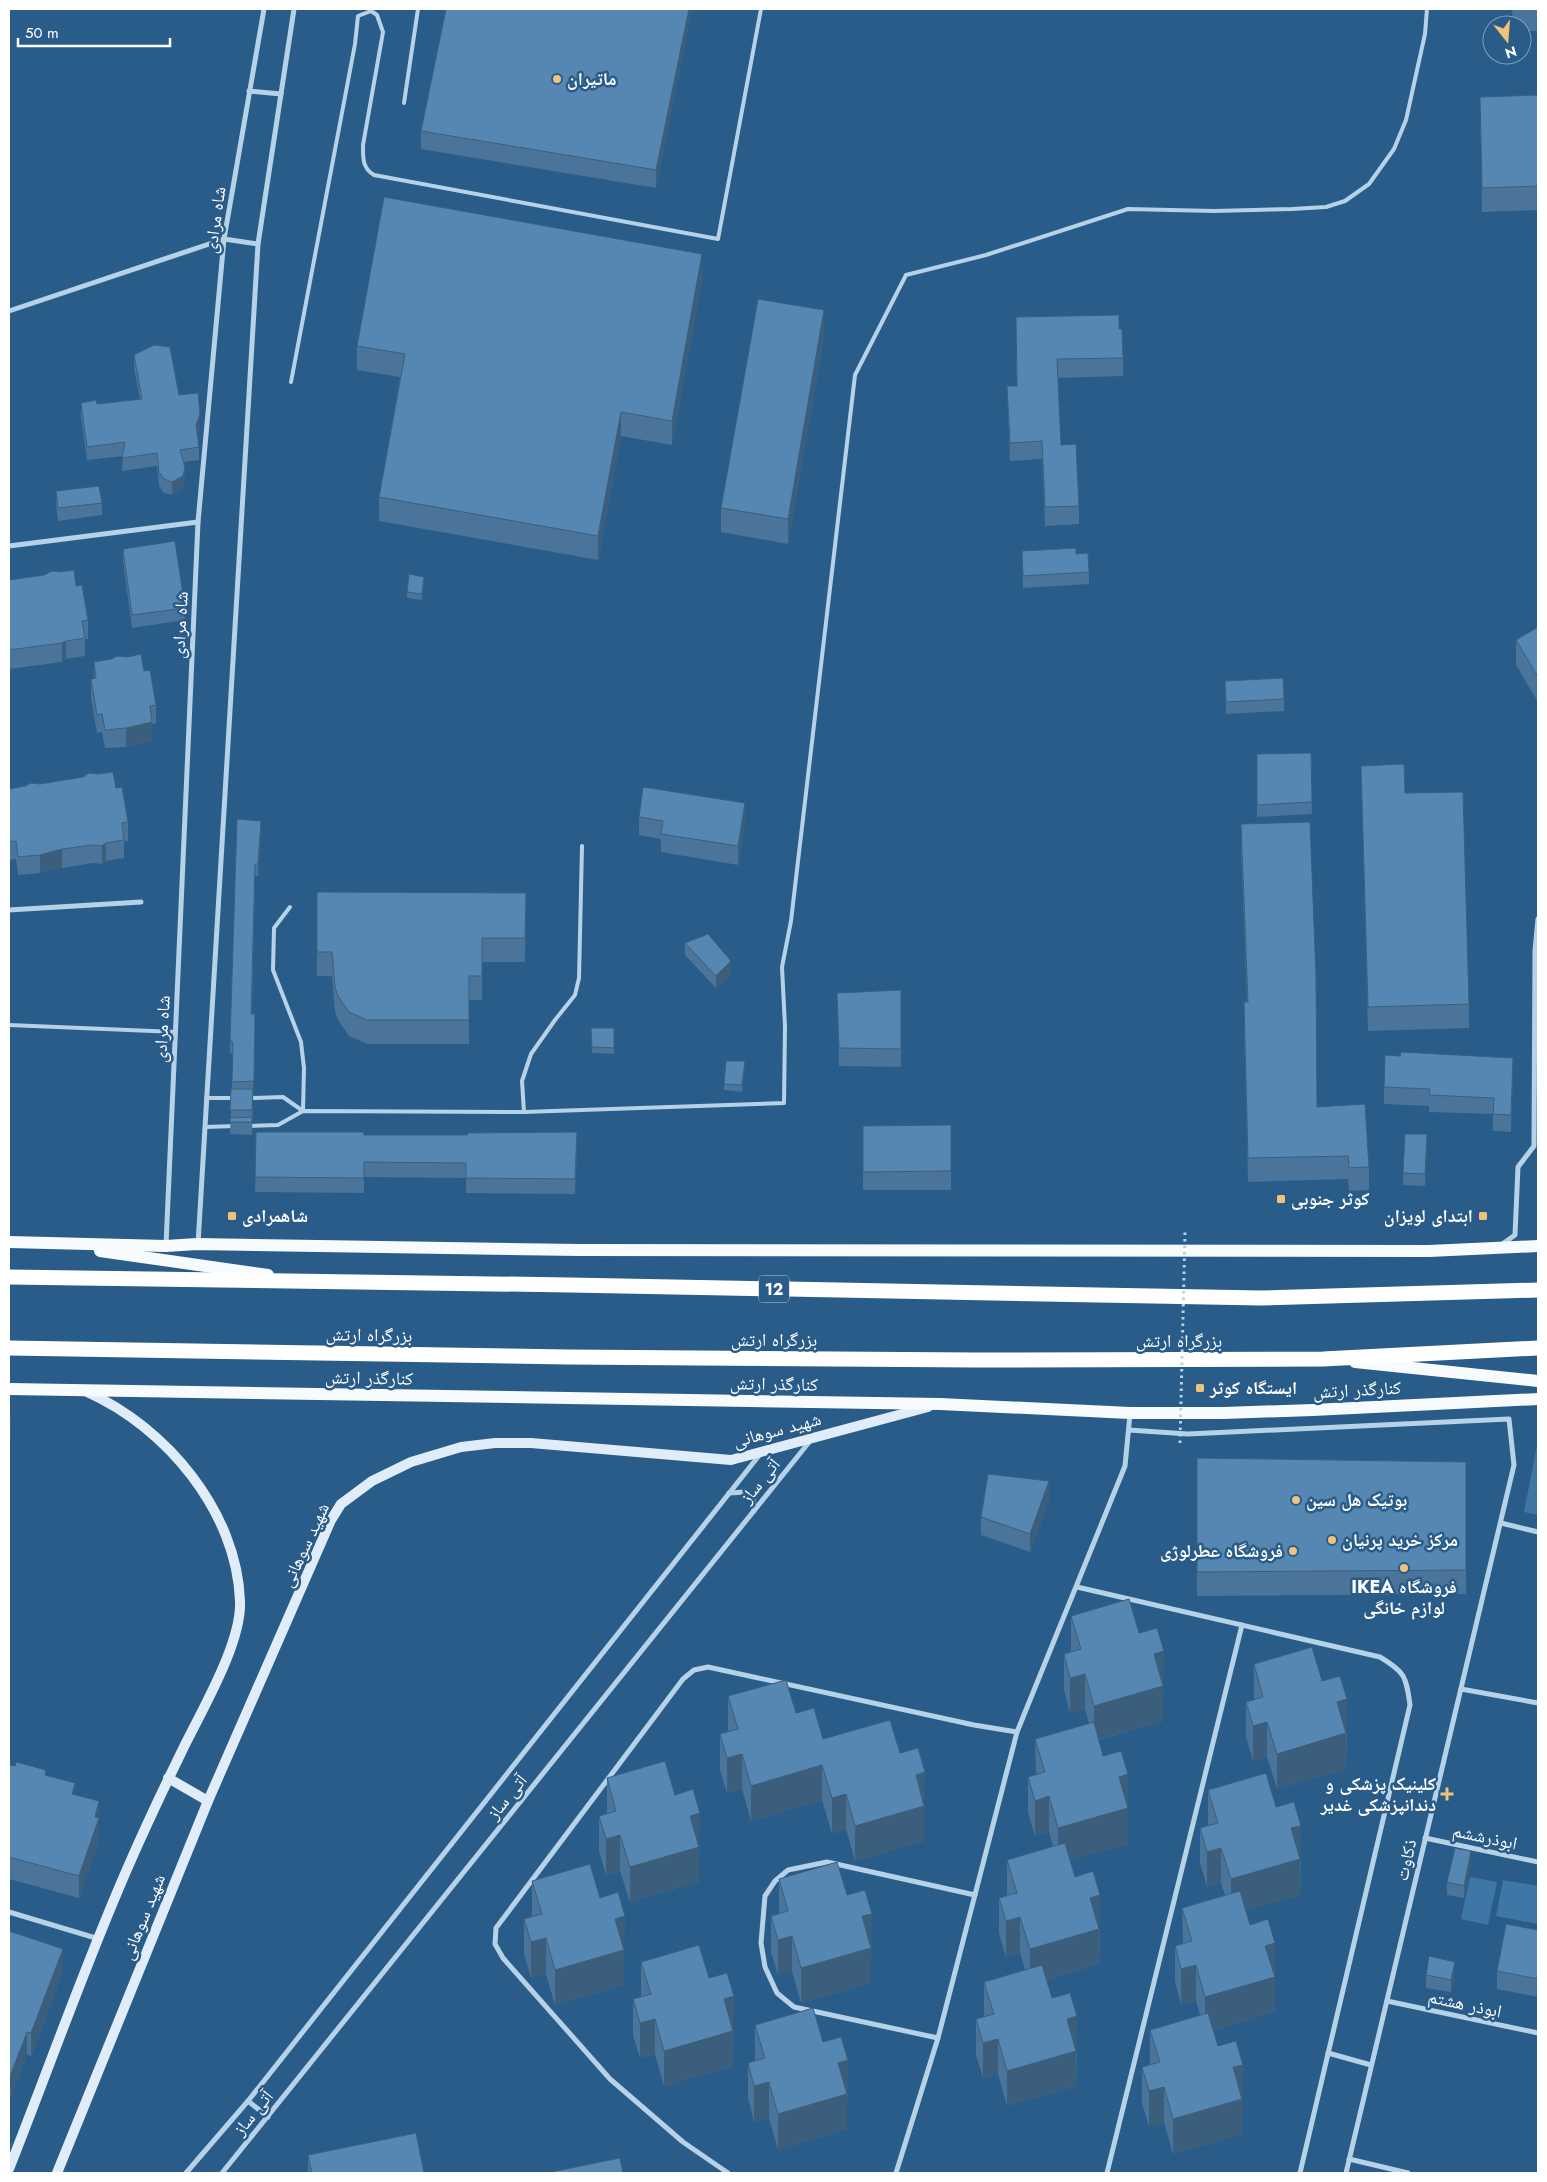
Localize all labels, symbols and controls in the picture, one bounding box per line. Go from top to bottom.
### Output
scale bar [18,15,170,47]
north arrow [1482,15,1532,65]
text: 50 m [25,22,59,44]
text: N [1503,41,1519,64]
place label: ماتیران [567,66,616,92]
marker: ماتیران [551,73,563,85]
street label: شاه مرادی [197,185,233,255]
street label: شاه مرادی [165,591,195,659]
street label: شاه مرادی [147,995,177,1063]
place label: کوثر جنوبی [1291,1186,1370,1212]
marker: کوثر جنوبی [1275,1193,1287,1205]
place label: شاهمرادی [242,1203,308,1229]
place label: ابتدای لویزان [1384,1203,1473,1229]
marker: شاهمرادی [226,1210,238,1222]
marker: ابتدای لویزان [1477,1210,1489,1222]
road number: 12 [759,1276,789,1302]
street label: بزرگراه ارتش [325,1321,413,1349]
street label: بزرگراه ارتش [731,1327,817,1353]
street label: بزرگراه ارتش [1136,1328,1222,1354]
street label: کنارگذر ارتش [325,1364,414,1392]
street label: کنارگذر ارتش [730,1370,819,1398]
place label: ایستگاه کوثر [1209,1375,1297,1401]
street label: کنارگذر ارتش [1312,1375,1402,1405]
marker: ایستگاه کوثر [1194,1382,1206,1394]
street label: شهید سوهانی [730,1406,824,1454]
street label: آتی ساز [733,1452,787,1510]
place label: بوتیک هل سین [1306,1487,1407,1513]
marker: بوتیک هل سین [1290,1494,1302,1506]
street label: شهید سوهانی [274,1499,336,1591]
place label: مرکز خرید پرنیان [1342,1527,1458,1553]
marker: مرکز خرید پرنیان [1326,1534,1338,1546]
place label: فروشگاه عطرلوژی [1160,1538,1283,1564]
marker: فروشگاه عطرلوژی [1287,1545,1299,1557]
marker: IKEA فروشگاه لوازم خانگی [1398,1562,1410,1574]
place label: IKEA فروشگاه لوازم خانگی [1351,1574,1457,1621]
street label: آتی ساز [480,1768,534,1826]
place label: کلینیک پزشکی و دندانپزشکی غدیر [1320,1771,1436,1818]
marker: کلینیک پزشکی و دندانپزشکی غدیر [1440,1787,1454,1801]
street label: ابوذرششم [1450,1817,1520,1857]
street label: ذکاوت [1389,1837,1423,1883]
street label: شهید سوهانی [114,1870,172,1964]
street label: ابوذر هشتم [1426,1984,1504,2024]
street label: آتی ساز [226,2084,280,2142]

